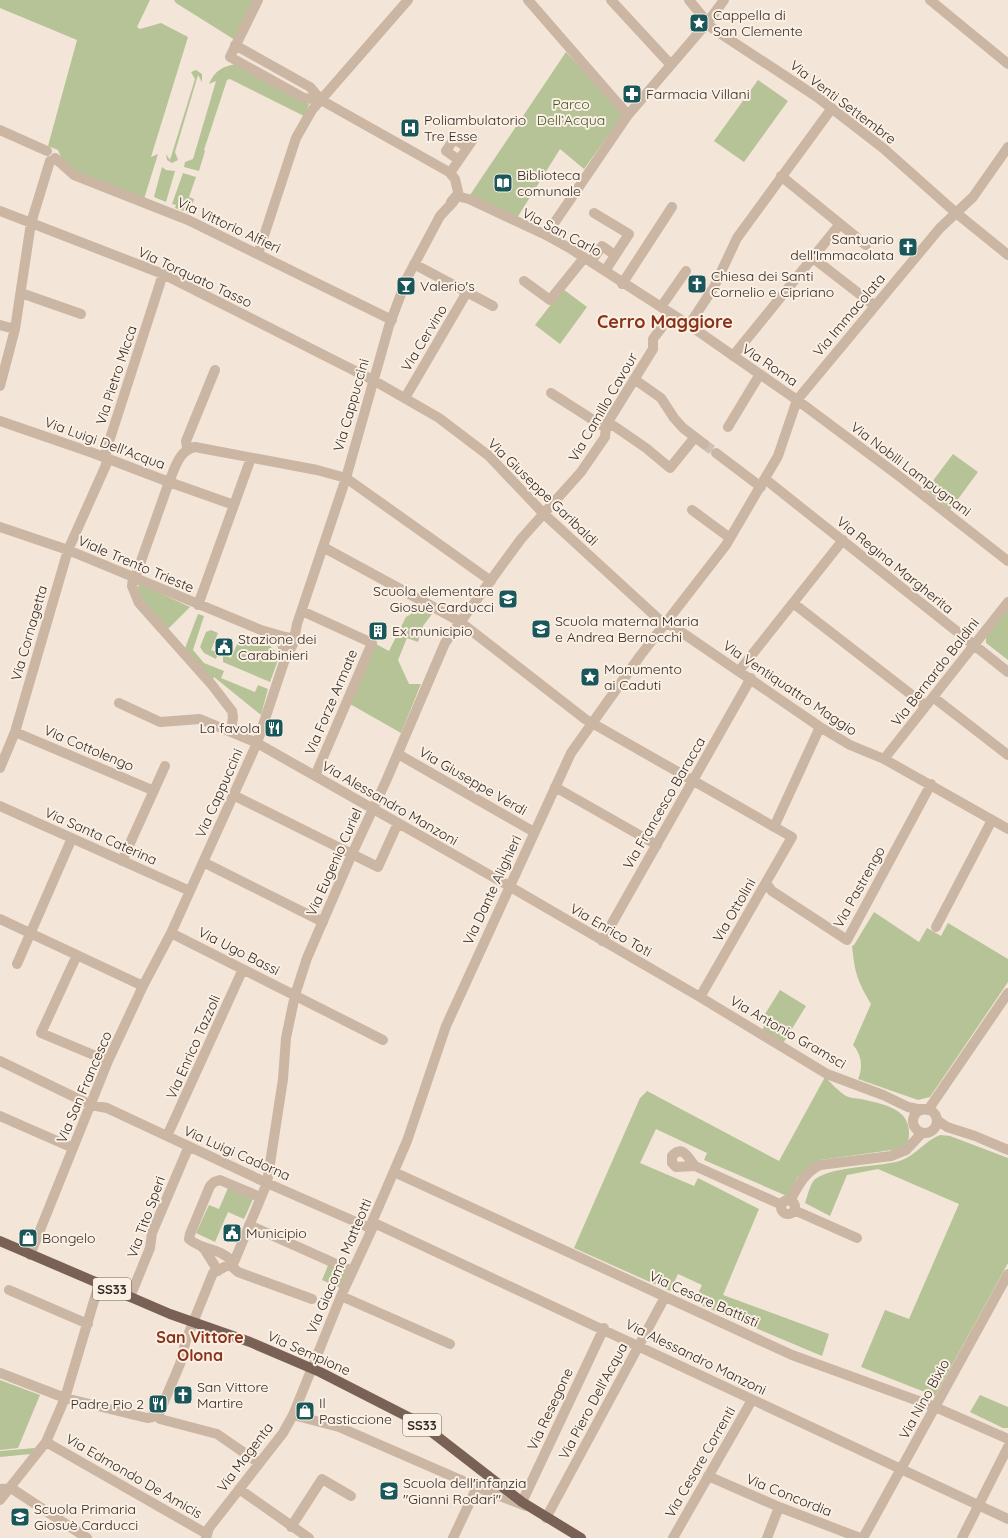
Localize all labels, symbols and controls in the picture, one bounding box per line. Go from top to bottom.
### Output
place label: Cappella di San Clemente [713,6,803,40]
place icon: Cappella di San Clemente [688,12,710,34]
street label: Via Venti Settembre [786,56,900,148]
pharmacy icon: Farmacia Villani [621,83,643,105]
place label: Farmacia Villani [646,85,750,103]
park label: Parco Dell’Acqua [537,95,605,129]
place label: Poliambulatorio Tre Esse [424,111,526,145]
hospital icon: Poliambulatorio Tre Esse [399,117,421,139]
place label: Biblioteca comunale [517,166,581,200]
library icon: Biblioteca comunale [492,172,514,194]
street label: Via Vittorio Alfieri [174,193,284,257]
street label: Via San Carlo [519,204,605,260]
place label: Santuario dell'Immacolata [790,230,894,264]
church icon: Santuario dell'Immacolata [897,236,919,258]
street label: Via Torquato Tasso [135,243,255,311]
place label: Chiesa dei Santi Cornelio e Cipriano [711,267,834,301]
street label: Via Immacolata [809,270,889,360]
church icon: Chiesa dei Santi Cornelio e Cipriano [686,273,708,295]
bar icon: Valerio's [395,275,417,297]
place label: Valerio's [420,277,475,295]
street label: Via Cervino [397,301,451,375]
district label: Cerro Maggiore [597,310,733,333]
street label: Via Pietro Micca [91,323,141,427]
street label: Via Roma [739,340,801,390]
street label: Via Camillo Cavour [564,349,642,465]
street label: Via Cappuccini [329,356,373,454]
street label: Via Luigi Dell'Acqua [42,413,168,473]
street label: Via Nobili Lampugnani [847,418,975,520]
street label: Via Giuseppe Garibaldi [484,435,602,549]
street label: Via Regina Margherita [833,512,957,618]
street label: Viale Trento Trieste [75,531,197,597]
place label: Scuola elementare Giosuè Carducci [373,582,494,616]
street label: Via Cornagetta [7,583,51,683]
school or university icon: Scuola elementare Giosuè Carducci [497,588,519,610]
place label: Scuola materna Maria e Andrea Bernocchi [555,612,699,646]
street label: Via Bernardo Baldini [887,614,983,730]
school or university icon: Scuola materna Maria e Andrea Bernocchi [530,618,552,640]
building icon: Ex municipio [367,620,389,642]
place label: Ex municipio [392,622,473,640]
place label: Stazione dei Carabinieri [238,630,316,664]
public building icon: Stazione dei Carabinieri [213,636,235,658]
street label: Via Ventiquattro Maggio [719,636,861,740]
street label: Via Forze Armate [301,647,361,757]
place label: Monumento ai Caduti [604,660,682,694]
place icon: Monumento ai Caduti [579,666,601,688]
restaurant icon: La favola [263,717,285,739]
place label: La favola [199,719,260,737]
street label: Via Cottolengo [41,721,137,775]
street label: Via Francesco Baracca [619,734,709,872]
street label: Via Giuseppe Verdi [416,743,530,819]
street label: Via Cappuccini [191,746,247,840]
street label: Via Alessandro Manzoni [319,757,461,849]
street label: Via Santa Caterina [42,803,160,869]
street label: Via Eugenio Curiel [302,805,366,919]
street label: Via Dante Alighieri [459,832,525,948]
street label: Via Pastrengo [829,843,889,931]
street label: Via Ottolini [709,875,759,945]
street label: Via Enrico Toti [567,899,655,961]
street label: Via Ugo Bassi [195,923,283,979]
street label: Via Antonio Gramsci [727,991,849,1073]
street label: Via Enrico Tazzoli [162,992,224,1102]
street label: Via San Francesco [52,1028,116,1146]
street label: Via Luigi Cadorna [181,1121,293,1185]
street label: Via Tito Speri [123,1174,169,1260]
street label: Via Giacomo Matteotti [302,1196,376,1336]
public building icon: Municipio [221,1222,243,1244]
place label: Municipio [246,1224,307,1242]
shop icon: Bongelo [17,1227,39,1249]
place label: Bongelo [42,1229,96,1247]
street label: Via Cesare Battisti [646,1267,762,1331]
road number: SS33 [93,1278,131,1300]
street label: Via Alessandro Manzoni [623,1315,769,1399]
district label: San Vittore Olona [156,1327,244,1365]
street label: Via Sempione [265,1327,353,1379]
street label: Via Piero Dell'Acqua [555,1340,631,1462]
street label: Via Nino Bixio [895,1356,953,1442]
street label: Via Resegone [523,1365,577,1453]
place label: San Vittore Martire [197,1378,269,1412]
church icon: San Vittore Martire [172,1384,194,1406]
restaurant icon: Padre Pio 2 [147,1393,169,1415]
place label: Il Pasticcione [319,1394,392,1428]
place label: Padre Pio 2 [71,1395,144,1413]
shop icon: Il Pasticcione [294,1400,316,1422]
street label: Via Cesare Correnti [661,1403,739,1521]
road number: SS33 [403,1414,441,1436]
street label: Via Magenta [213,1419,277,1495]
street label: Via Edmondo De Amicis [63,1430,205,1522]
street label: Via Concordia [743,1470,835,1520]
place label: Scuola dell'infanzia "Gianni Rodari" [403,1474,527,1508]
school or university icon: Scuola dell'infanzia "Gianni Rodari" [378,1480,400,1502]
place label: Scuola Primaria Giosuè Carducci [34,1500,138,1534]
school or university icon: Scuola Primaria Giosuè Carducci [9,1506,31,1528]

